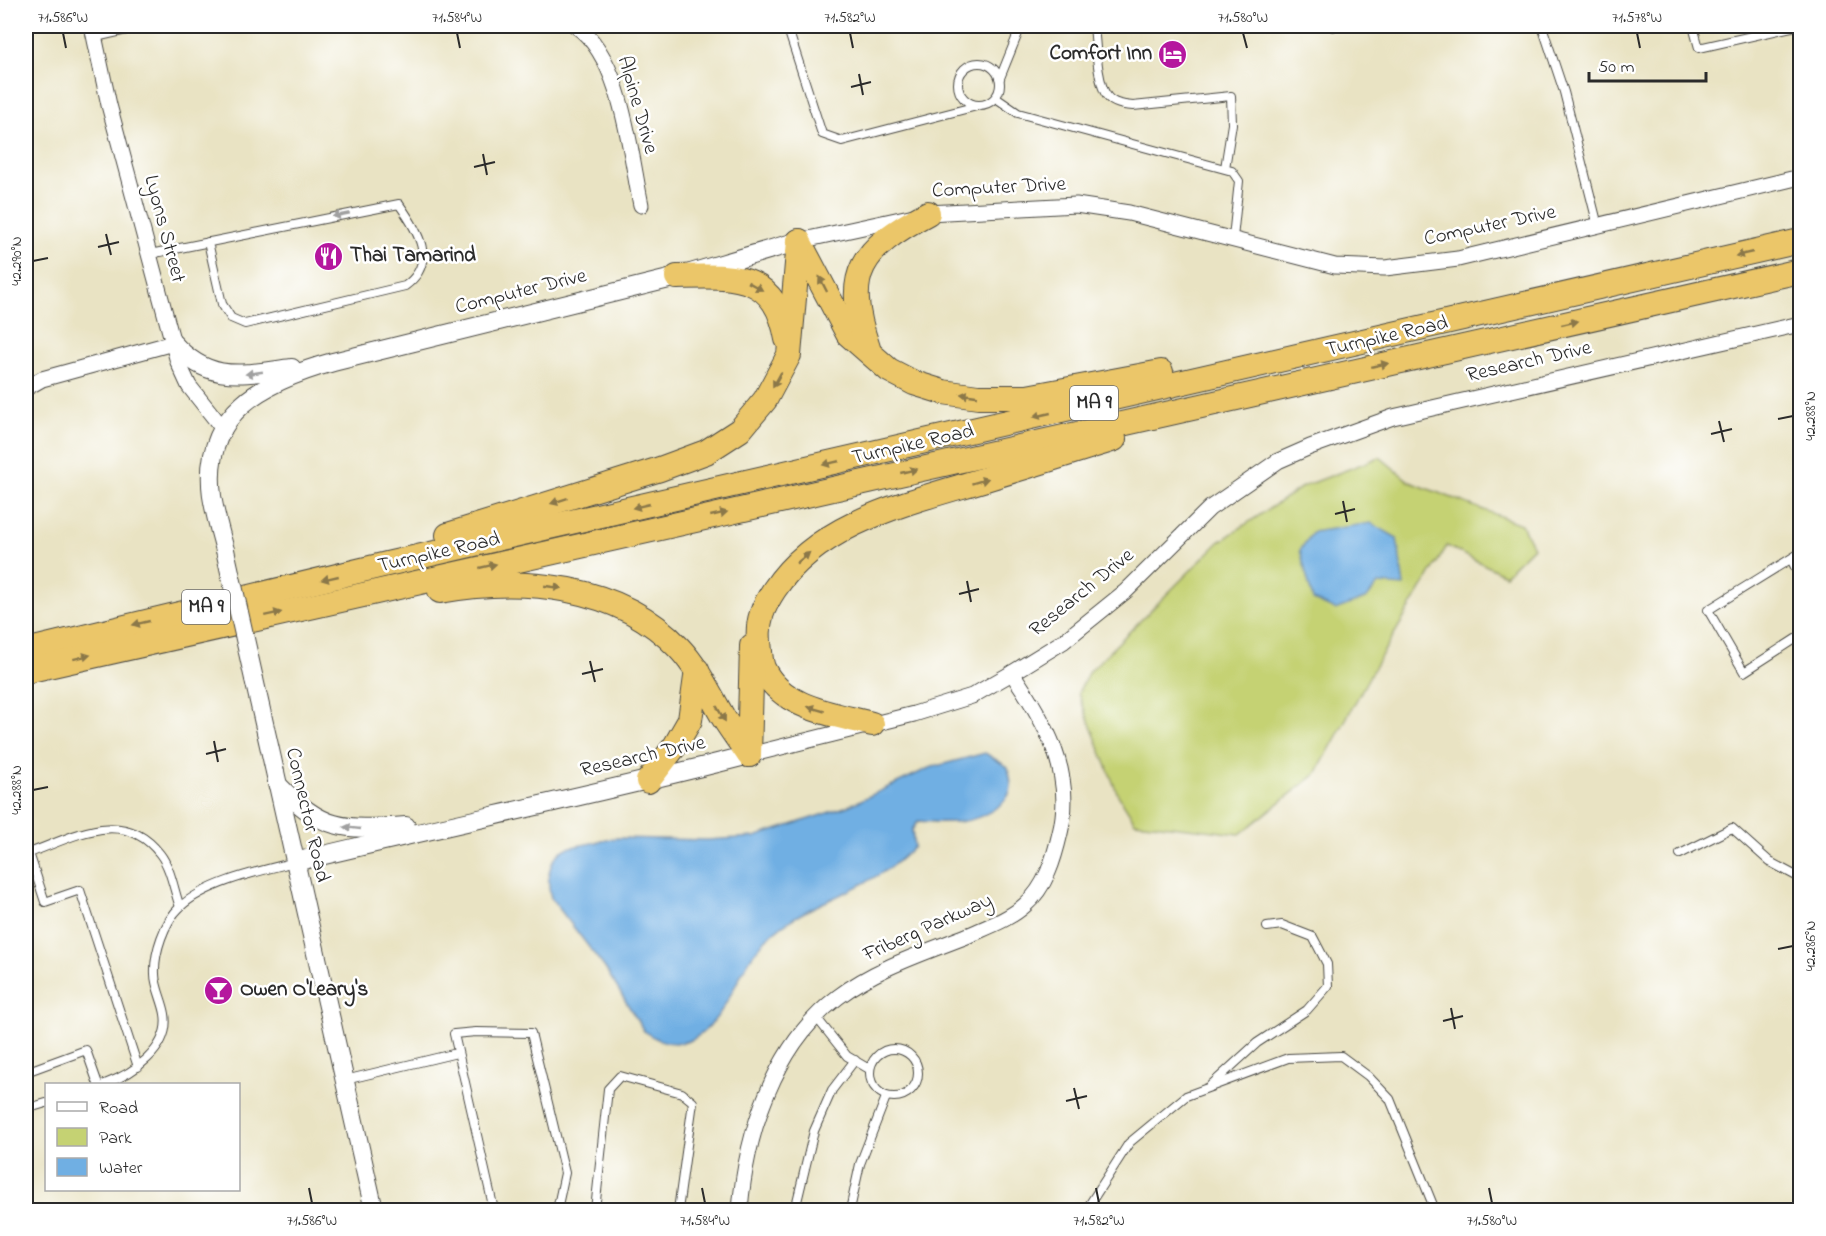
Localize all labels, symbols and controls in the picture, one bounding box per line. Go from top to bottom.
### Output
text: 71.586°W [38,7,88,29]
text: 71.584°W [432,7,482,29]
text: 71.582°W [824,7,876,29]
text: 71.580°W [1218,7,1268,29]
text: 71.578°W [1612,7,1662,29]
hotel icon: Comfort Inn [1157,38,1189,70]
place label: Comfort Inn [1049,39,1152,69]
scale bar [1589,45,1706,83]
street label: Alpine Drive [609,53,665,158]
text: 50 m [1598,55,1635,81]
street label: Computer Drive [931,169,1067,206]
street label: Lyons Street [133,172,193,287]
street label: Computer Drive [1421,197,1559,255]
one-way arrow [332,211,351,220]
text: 42.290°N [6,236,28,286]
restaurant icon: Thai Tamarind [313,240,345,272]
place label: Thai Tamarind [350,241,476,271]
one-way arrow [1734,250,1753,260]
street label: Computer Drive [452,261,590,323]
one-way arrow [819,276,828,293]
one-way arrow [747,281,764,291]
street label: Turnpike Road [1323,308,1451,366]
one-way arrow [1561,317,1579,327]
street label: Research Drive [1464,333,1595,391]
one-way arrow [1370,360,1389,369]
one-way arrow [244,368,263,377]
one-way arrow [772,372,782,389]
road number: MA 9 [1070,386,1118,420]
one-way arrow [960,391,979,400]
text: 42.288°N [1800,391,1822,441]
one-way arrow [1033,411,1051,421]
street label: Turnpike Road [849,416,977,474]
one-way arrow [821,459,840,468]
one-way arrow [900,465,918,475]
one-way arrow [971,476,989,485]
one-way arrow [550,497,568,506]
one-way arrow [632,502,650,512]
one-way arrow [710,508,728,518]
street label: Turnpike Road [375,524,503,582]
street label: Research Drive [1023,541,1141,645]
one-way arrow [795,551,811,564]
one-way arrow [478,560,497,570]
one-way arrow [321,573,340,583]
one-way arrow [543,583,562,592]
road number: MA 9 [182,590,230,624]
one-way arrow [263,609,282,618]
one-way arrow [131,618,150,628]
one-way arrow [73,652,92,661]
one-way arrow [807,703,825,713]
one-way arrow [716,705,726,722]
street label: Research Drive [578,728,709,786]
street label: Connector Road [277,745,337,885]
text: 42.288°N [6,765,28,815]
one-way arrow [343,823,362,833]
street label: Friberg Parkway [858,886,998,972]
text: 42.286°N [1800,921,1822,971]
bar icon: Owen O'Leary's [203,974,235,1006]
place label: Owen O'Leary's [240,975,368,1007]
legend [45,1083,240,1191]
text: Road [99,1096,138,1122]
text: Park [99,1126,132,1152]
text: Water [99,1156,143,1182]
text: 71.586°W [287,1210,337,1232]
text: 71.584°W [680,1210,730,1232]
text: 71.582°W [1073,1210,1125,1232]
text: 71.580°W [1467,1210,1517,1232]

